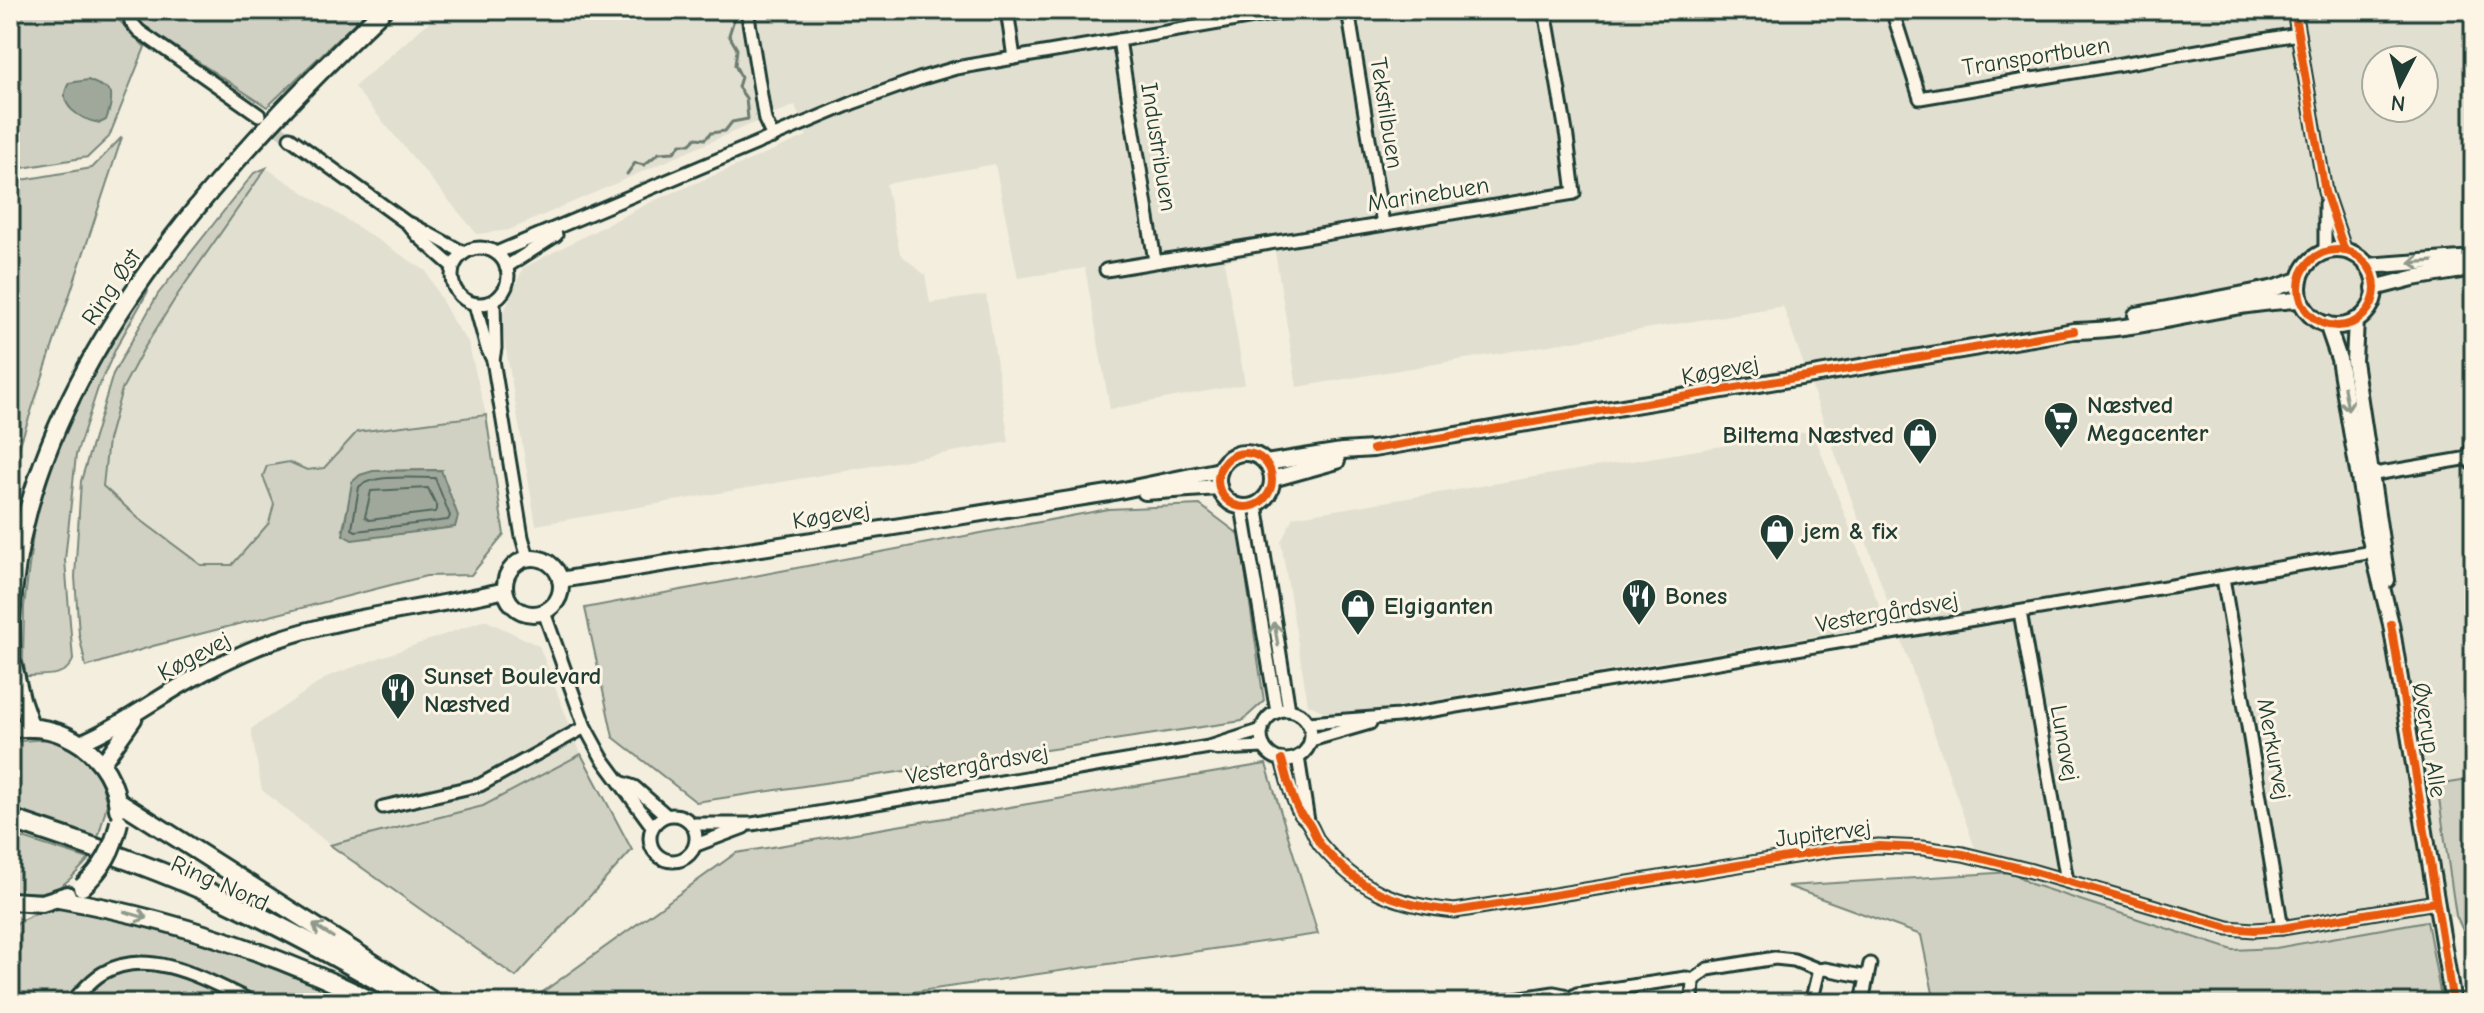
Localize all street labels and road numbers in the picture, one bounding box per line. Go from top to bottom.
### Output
street label: Transportbuen [1960,30,2112,82]
street label: Tekstilbuen [1364,55,1410,171]
street label: Industribuen [1135,81,1183,213]
street label: Marinebuen [1365,171,1491,217]
street label: Ring Øst [75,243,147,330]
street label: Køgevej [1679,349,1761,391]
street label: Køgevej [790,495,872,535]
street label: Vestergårdsvej [1814,586,1960,638]
street label: Køgevej [153,625,235,687]
street label: Øverup Alle [2407,681,2453,799]
street label: Merkurvej [2251,696,2297,802]
street label: Lunavej [2045,703,2085,783]
street label: Vestergårdsvej [904,738,1050,790]
street label: Jupitervej [1773,813,1873,853]
street label: Ring Nord [167,849,273,917]

